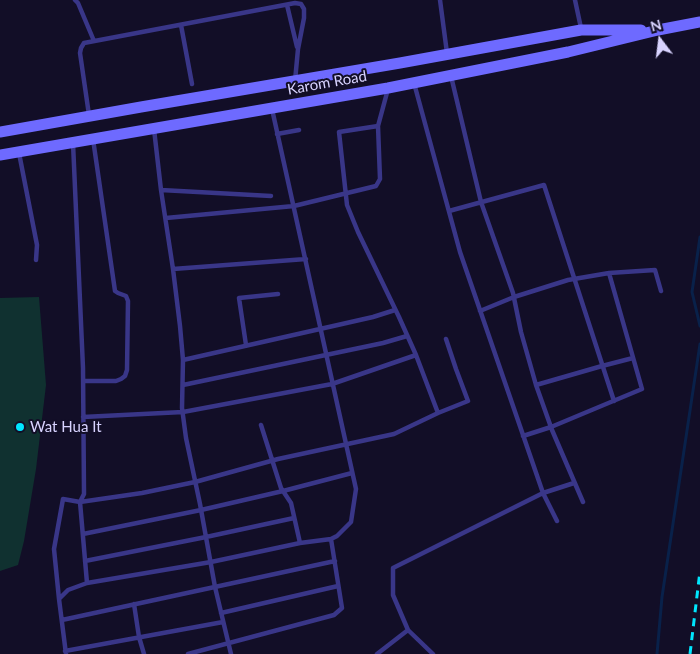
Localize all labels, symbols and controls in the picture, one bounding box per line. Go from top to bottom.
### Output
north arrow [635,15,685,65]
text: N [649,15,663,35]
street label: Karom Road [286,67,368,99]
place label: Wat Hua It [30,418,102,436]
marker: Wat Hua It [14,421,26,433]

